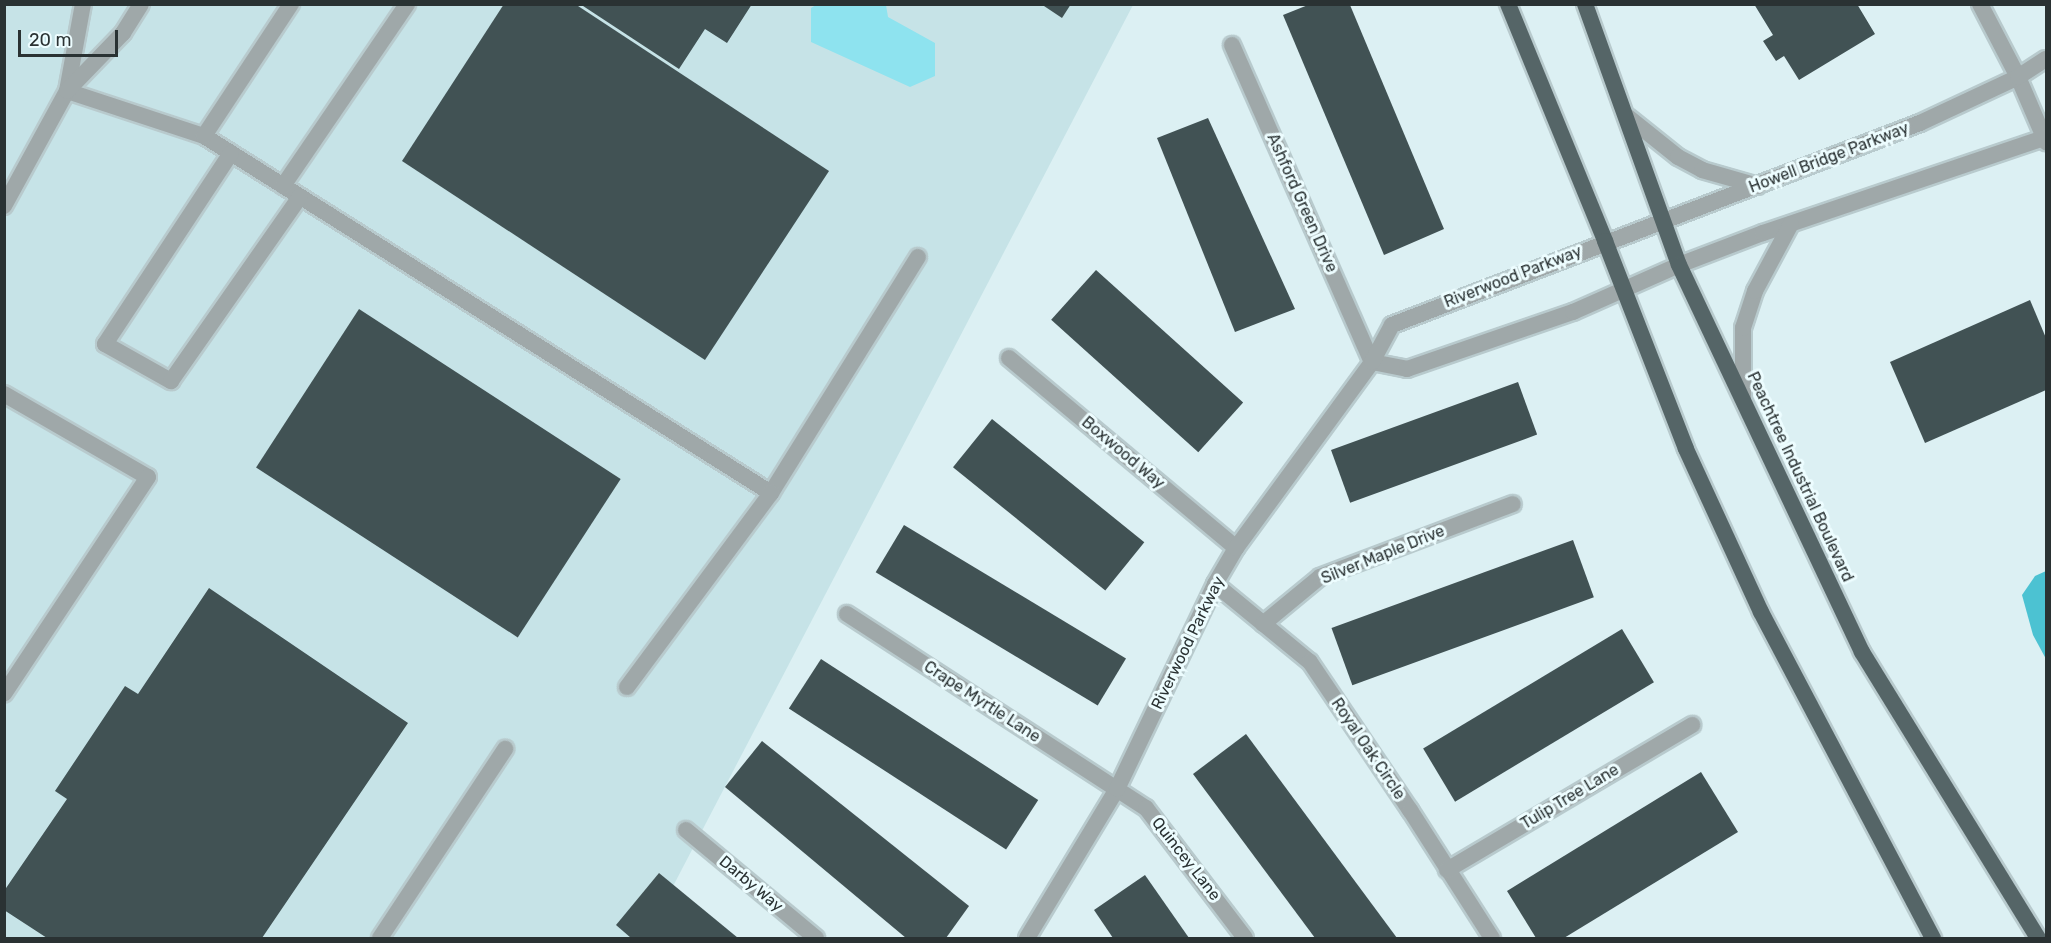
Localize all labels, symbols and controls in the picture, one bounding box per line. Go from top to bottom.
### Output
scale bar [21,18,122,56]
text: 20 m [29,29,71,51]
street label: Howell Bridge Parkway [1746,119,1912,197]
street label: Ashford Green Drive [1263,131,1341,275]
street label: Riverwood Parkway [1442,242,1584,312]
street label: Peachtree Industrial Boulevard [1743,369,1857,585]
street label: Boxwood Way [1078,413,1168,493]
street label: Silver Maple Drive [1318,521,1448,589]
street label: Riverwood Parkway [1147,573,1229,713]
street label: Crape Myrtle Lane [920,657,1044,747]
street label: Royal Oak Circle [1327,695,1409,803]
street label: Tulip Tree Lane [1517,760,1623,834]
street label: Quincey Lane [1147,813,1225,905]
street label: Darby Way [715,852,787,916]

